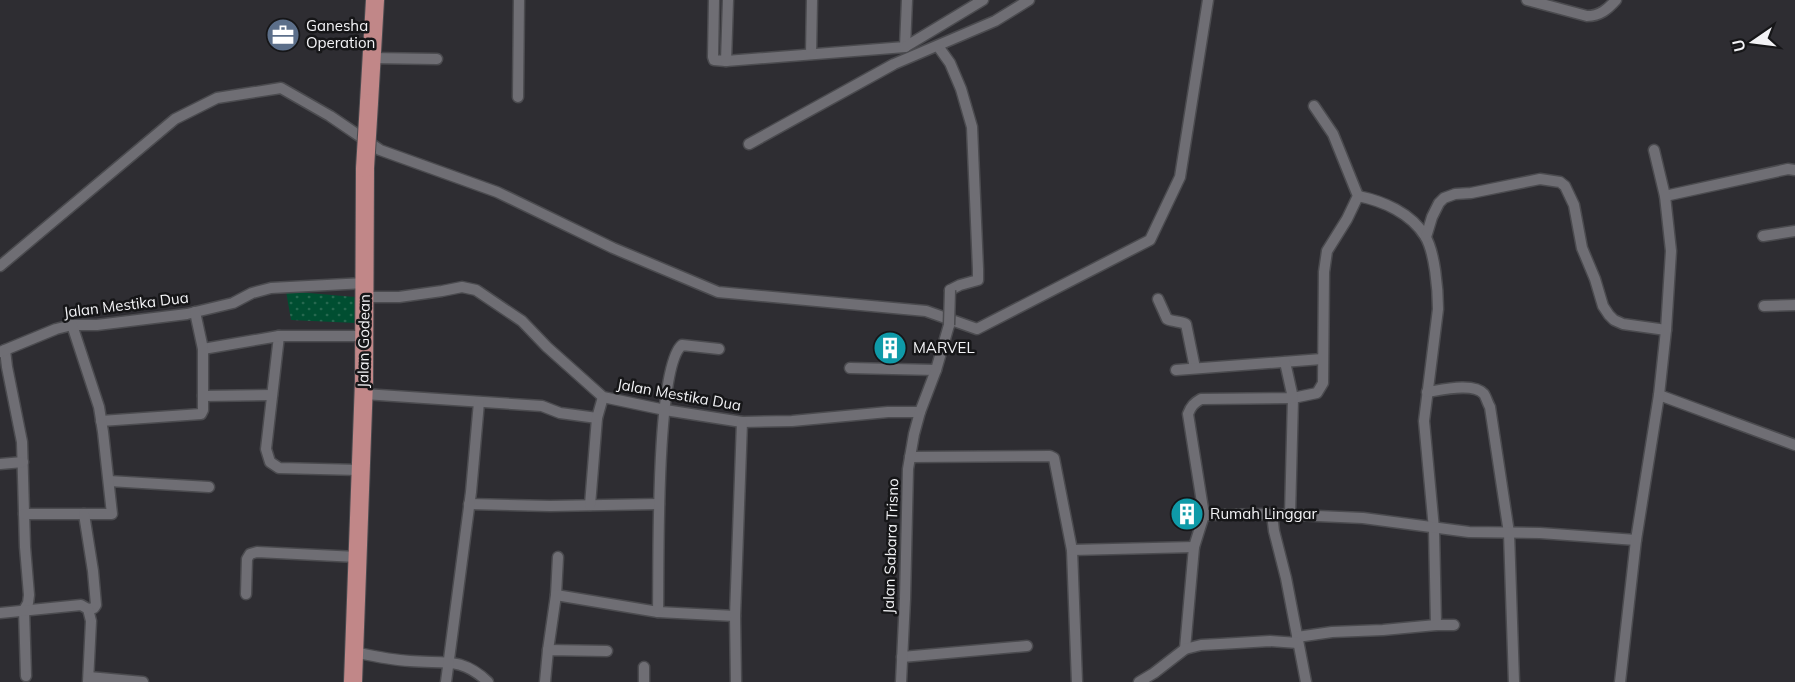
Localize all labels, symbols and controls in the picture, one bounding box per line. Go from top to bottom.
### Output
north arrow [1723,12,1783,72]
place label: Ganesha Operation [306,16,375,52]
office icon: Ganesha Operation [265,17,301,53]
text: U [1727,37,1750,54]
street label: Jalan Mestika Dua [62,287,190,322]
street label: Jalan Godean [353,294,374,388]
building icon: MARVEL [872,330,908,366]
place label: MARVEL [913,338,975,357]
street label: Jalan Mestika Dua [615,374,743,415]
street label: Jalan Sabara Trisno [879,478,902,614]
building icon: Rumah Linggar [1169,496,1205,532]
place label: Rumah Linggar [1210,504,1318,523]

